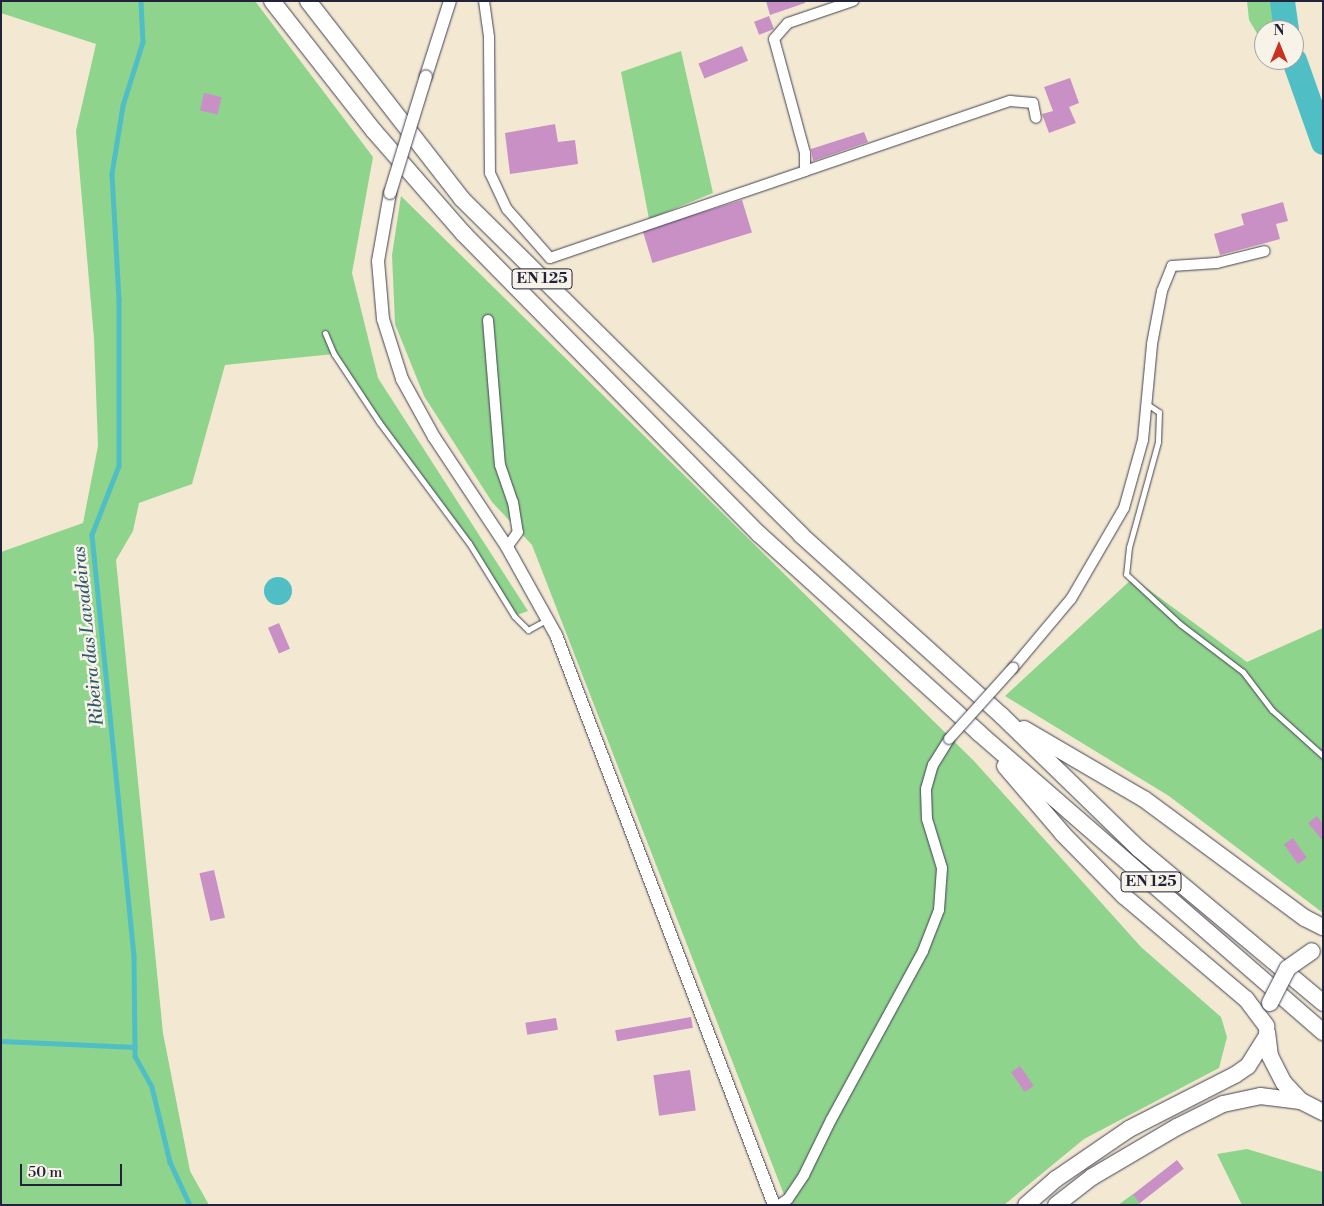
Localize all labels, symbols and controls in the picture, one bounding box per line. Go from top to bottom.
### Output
north arrow [1254,20,1304,70]
text: N [1273,22,1285,40]
road number: EN 125 [511,266,573,292]
water label: Ribeira das Lavadeiras [69,545,109,727]
road number: EN 125 [1120,870,1182,894]
scale bar [22,1154,125,1186]
text: 50 m [28,1163,62,1182]

